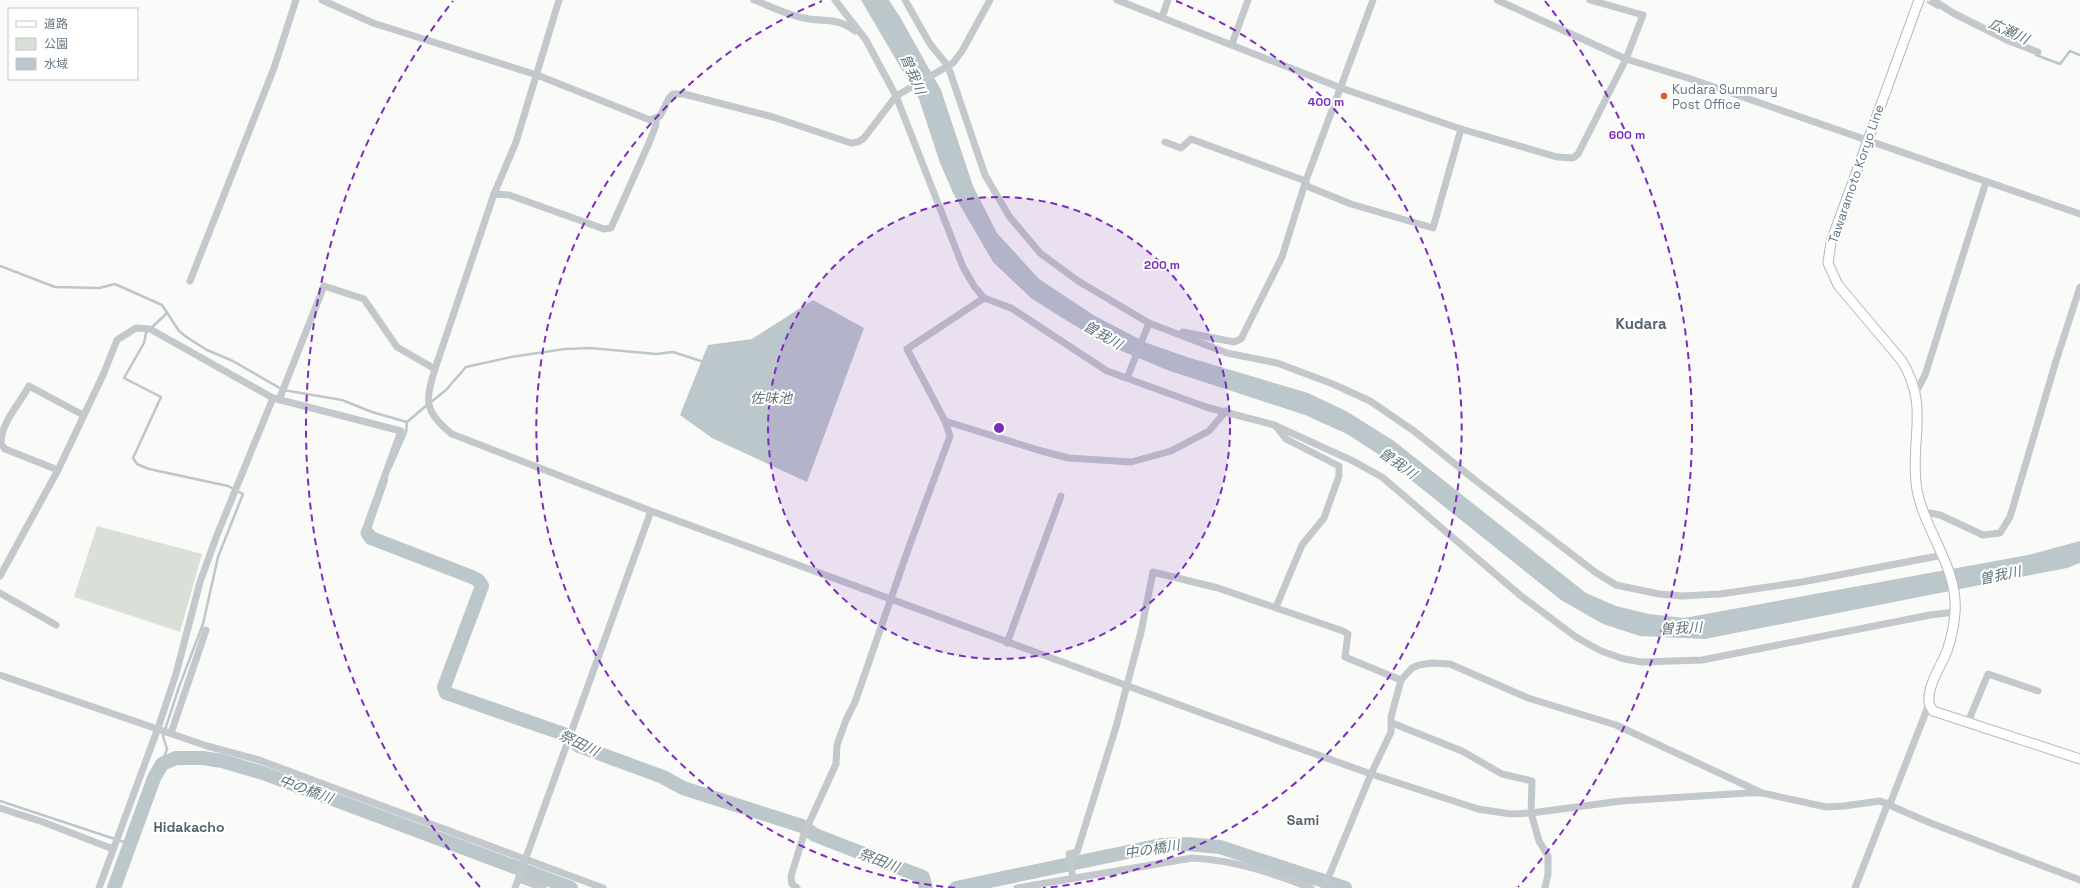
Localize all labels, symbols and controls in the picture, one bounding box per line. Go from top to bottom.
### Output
legend [8,8,138,80]
water label: 広瀬川 [1986,14,2034,49]
text: 道路 [44,16,68,32]
text: 公園 [44,36,68,52]
water label: 曽我川 [897,51,930,99]
text: 水域 [44,56,68,72]
place label: Kudara Summary Post Office [1672,81,1778,113]
marker: Kudara Summary Post Office [1659,91,1669,101]
text: 400 m [1308,94,1344,110]
street label: Tawaramoto Koryo Line [1824,102,1888,246]
text: 600 m [1609,127,1645,143]
text: 200 m [1144,257,1180,273]
district label: Kudara [1615,314,1667,333]
water label: 曽我川 [1080,317,1127,354]
water label: 佐味池 [750,389,794,407]
centre of rings [992,421,1006,435]
water label: 曽我川 [1376,443,1422,484]
water label: 曽我川 [1978,561,2024,588]
water label: 曽我川 [1660,618,1704,638]
water label: 祭田川 [556,726,604,761]
water label: 中の橋川 [277,771,337,808]
district label: Sami [1287,811,1319,829]
district label: Hidakacho [153,818,225,836]
water label: 中の橋川 [1123,835,1183,862]
water label: 祭田川 [856,844,904,877]

